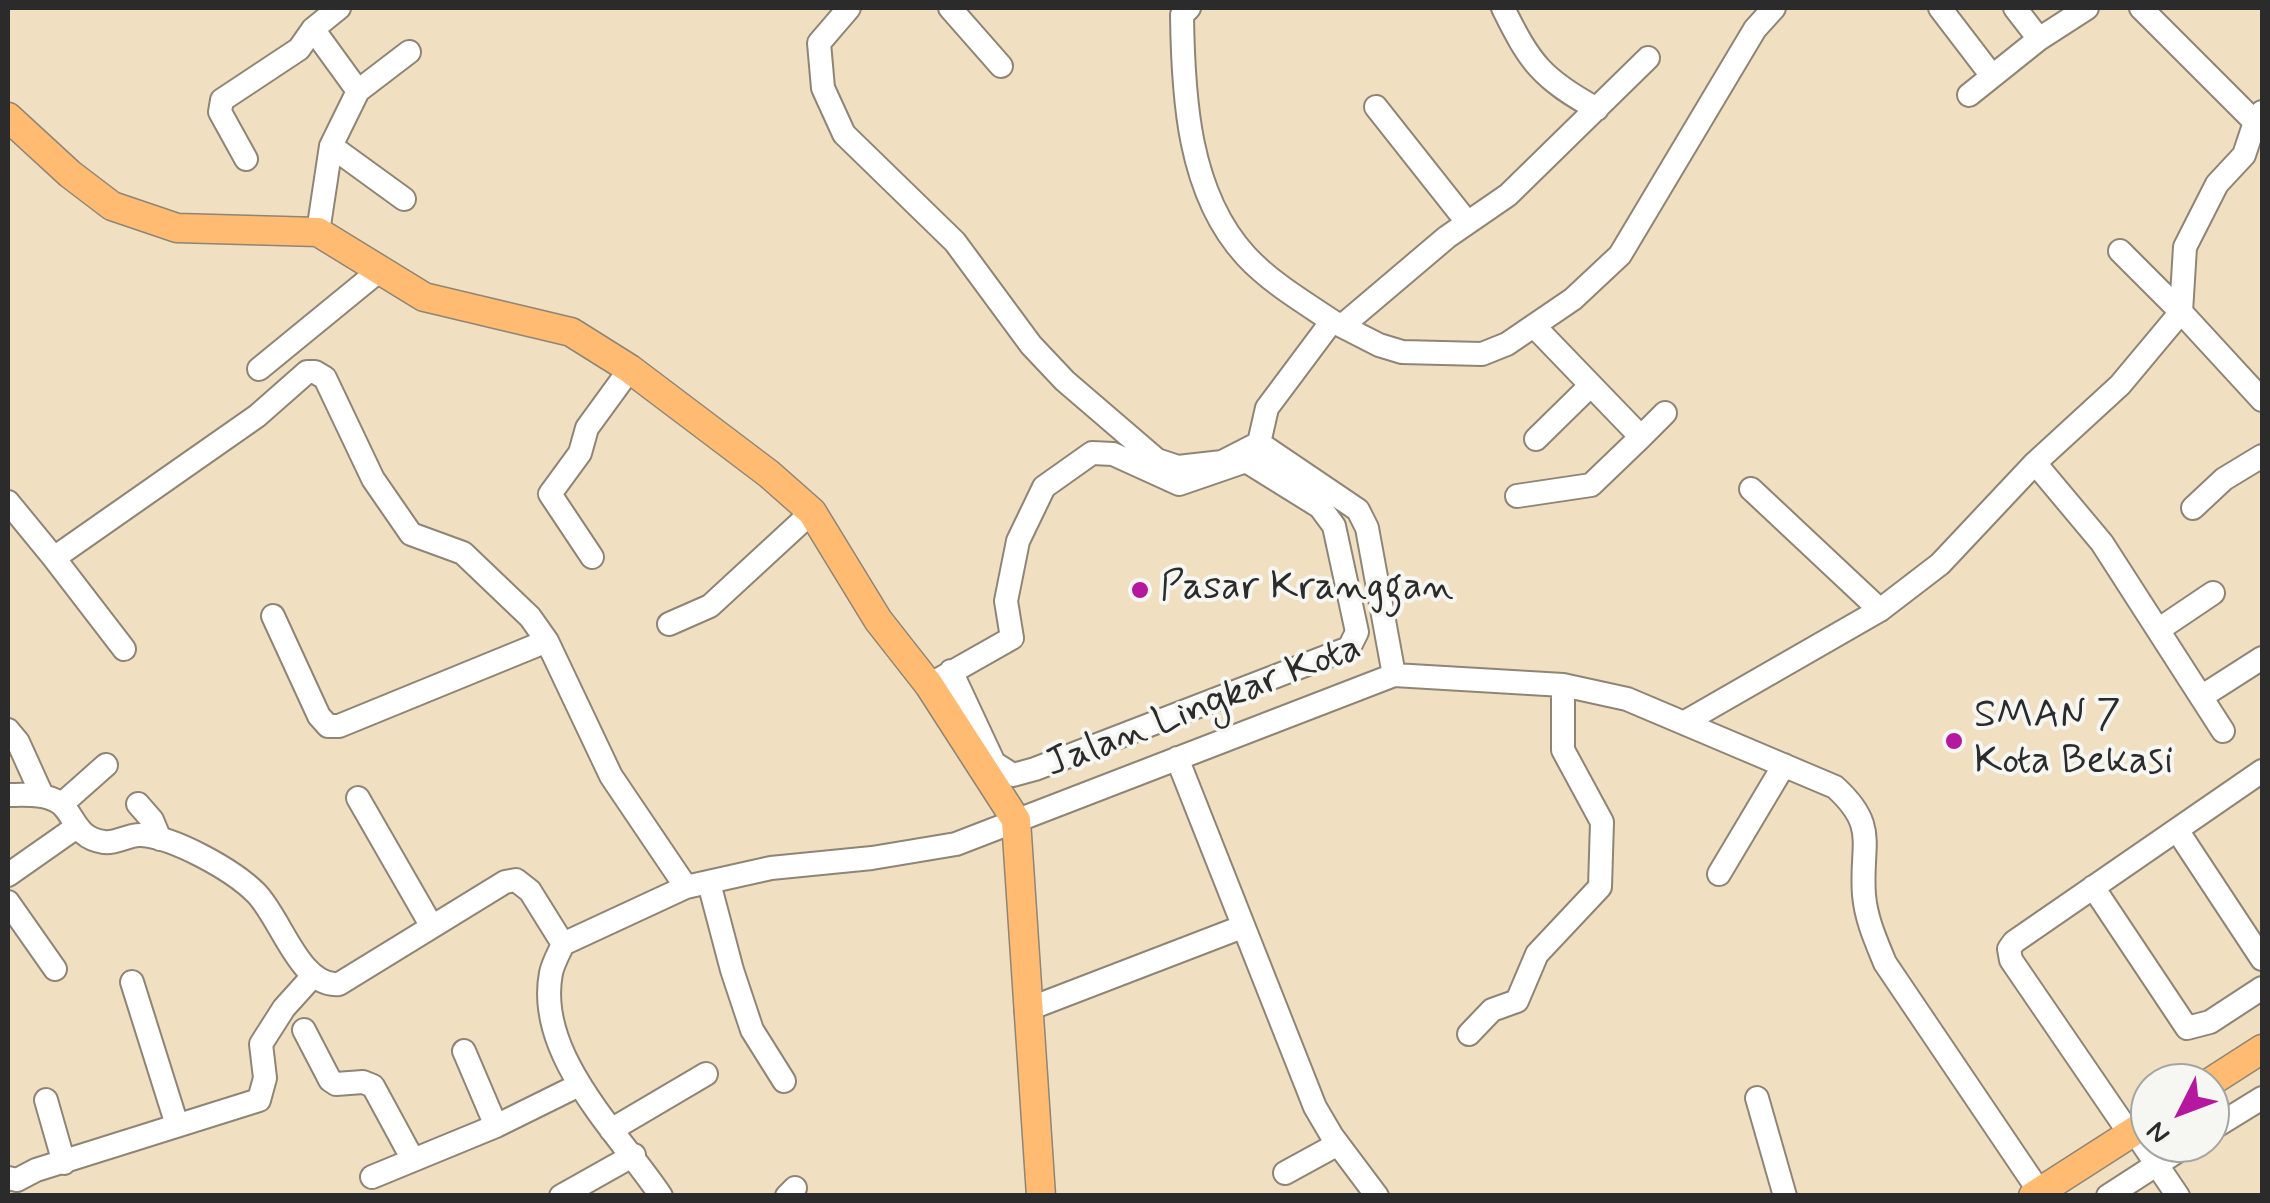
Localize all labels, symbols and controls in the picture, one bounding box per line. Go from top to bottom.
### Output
place label: Pasar Kranggan [1160,566,1454,614]
marker: Pasar Kranggan [1129,579,1151,601]
street label: Jalan Lingkar Kota [1039,626,1369,790]
place label: SMAN 7 Kota Bekasi [1974,694,2173,788]
marker: SMAN 7 Kota Bekasi [1943,730,1965,752]
north arrow [2130,1063,2230,1163]
text: N [2139,1113,2179,1151]

